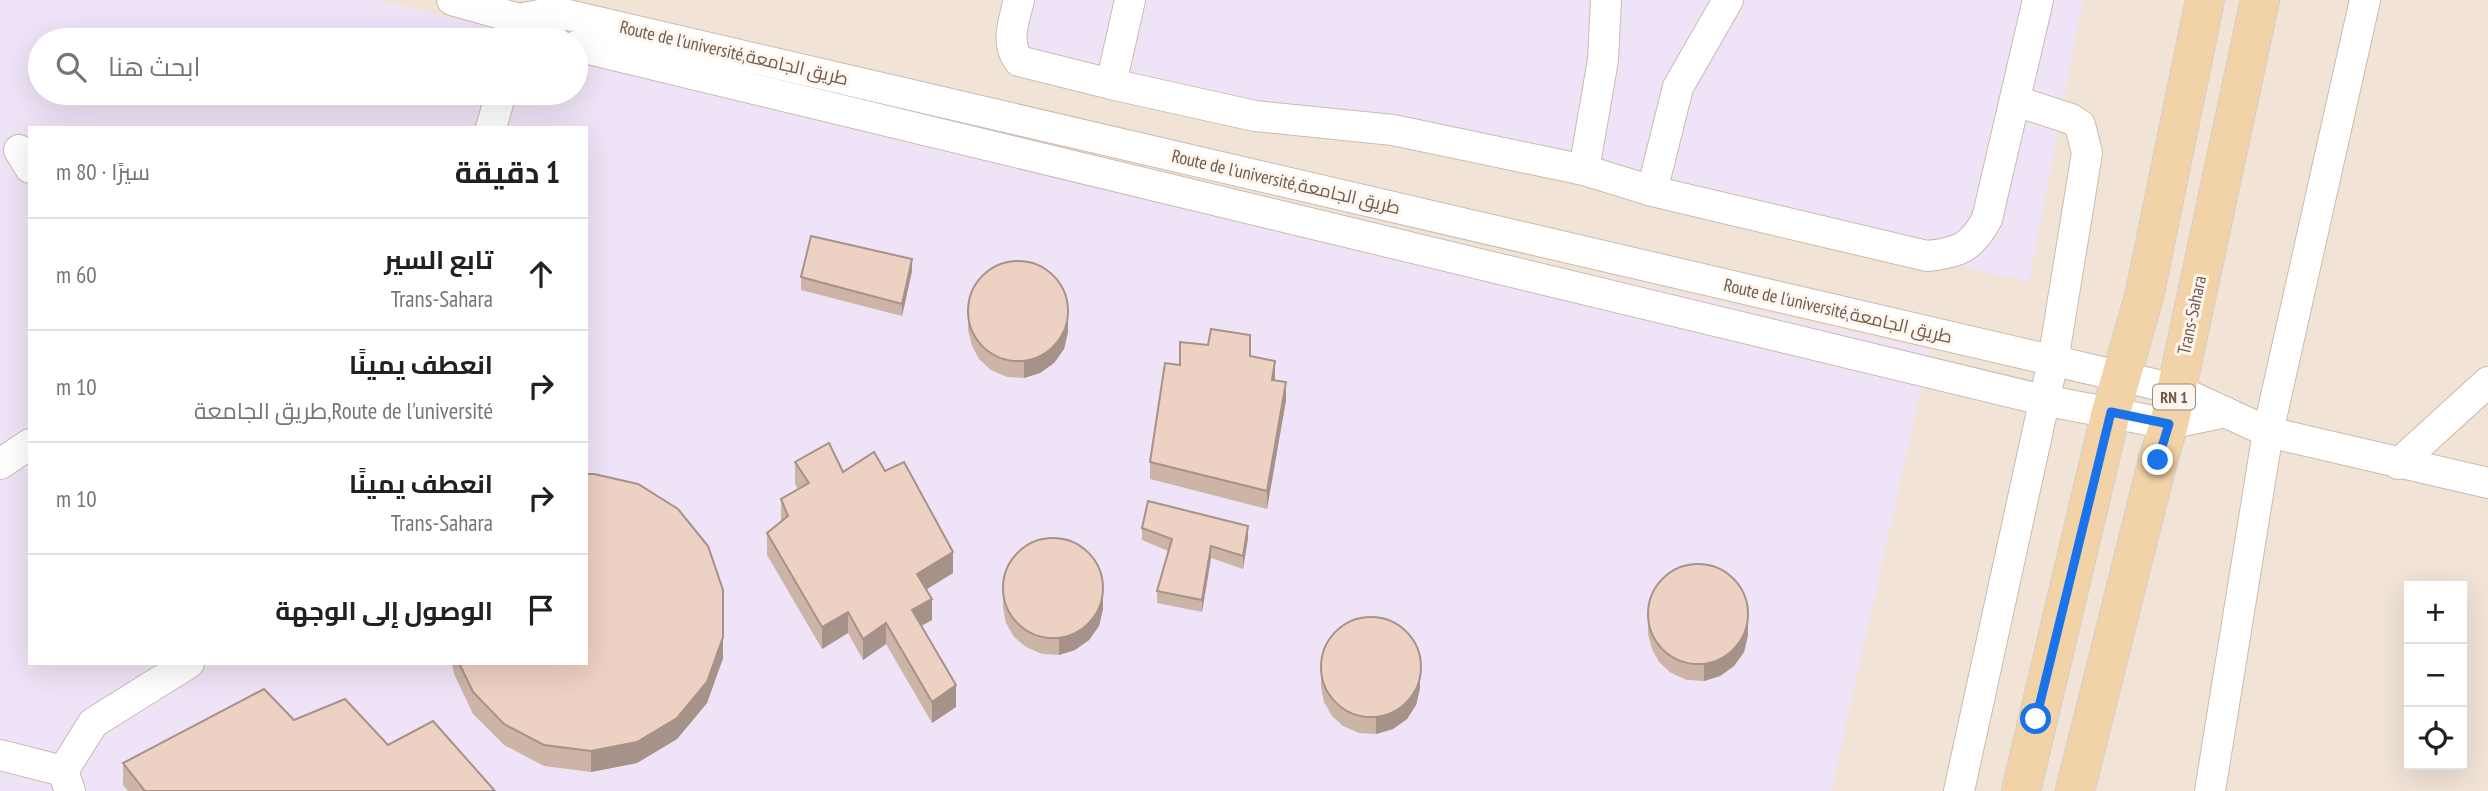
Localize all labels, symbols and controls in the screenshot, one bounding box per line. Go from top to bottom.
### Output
street label: Route de l'université,طريق الجامعة [617,15,851,91]
search box [28,28,588,105]
icon: search [52,48,90,86]
text: ابحث هنا [108,50,200,83]
street label: Route de l'université,طريق الجامعة [1169,144,1403,220]
text: 1 دقيقة [455,152,560,191]
text: سيرًا · 80 m [56,157,150,186]
text: تابع السير [384,243,493,276]
icon: ahead [522,255,560,293]
text: 60 m [56,260,97,289]
street label: Route de l'université,طريق الجامعة [1721,273,1955,349]
street label: Trans-Sahara [2172,273,2211,356]
text: Trans-Sahara [391,284,493,313]
text: انعطف يمينًا [349,348,493,381]
icon: right [522,367,560,405]
text: 10 m [56,372,97,401]
road number: RN 1 [2153,384,2195,410]
text: Route de l'université,طريق الجامعة [194,396,493,425]
route end [2142,444,2173,475]
text: انعطف يمينًا [349,467,493,500]
icon: right [522,479,560,517]
text: 10 m [56,484,97,513]
text: Trans-Sahara [391,508,493,537]
map controls [2404,581,2467,770]
button: + [2404,581,2467,644]
icon: arrive [522,591,560,629]
text: الوصول إلى الوجهة [275,594,493,627]
button: − [2404,644,2467,707]
route start [2020,703,2051,734]
button: locate [2404,707,2467,770]

